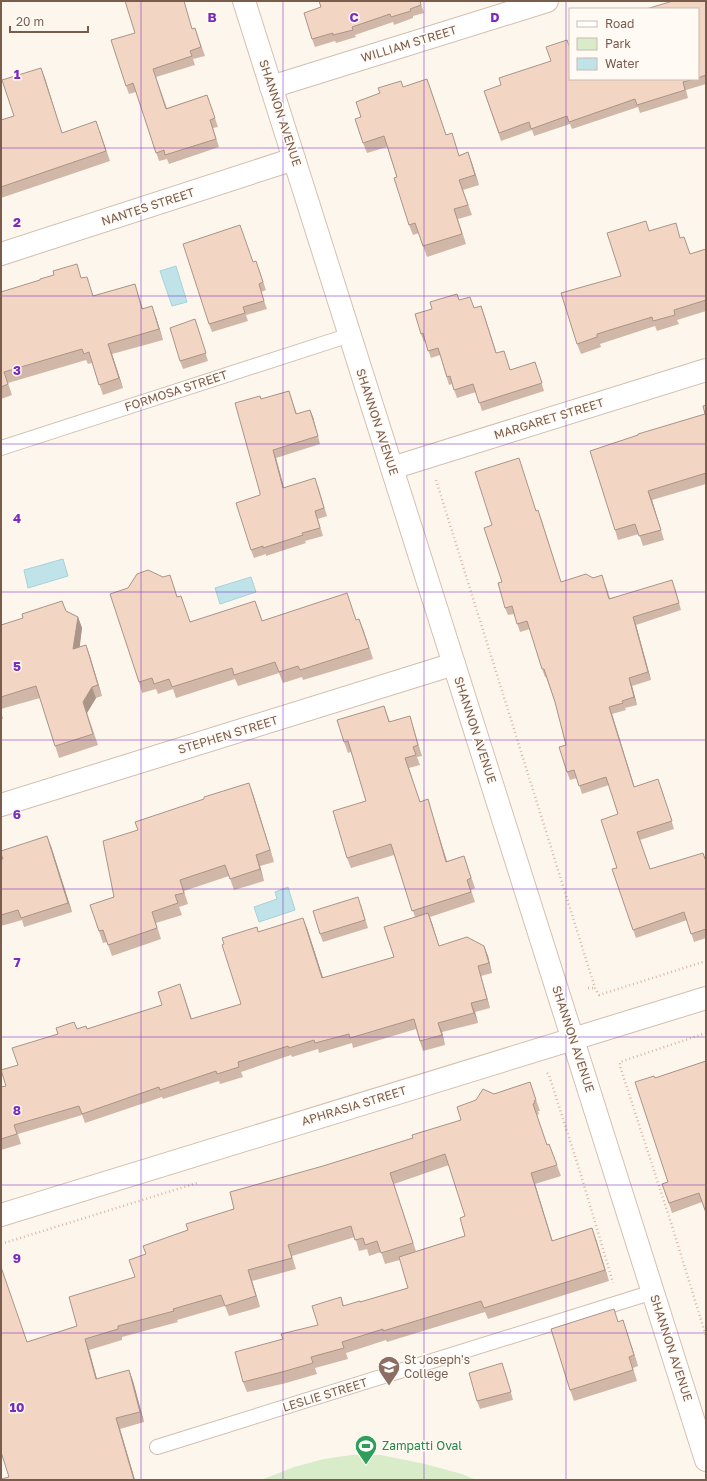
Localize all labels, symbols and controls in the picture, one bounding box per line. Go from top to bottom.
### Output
scale bar [10,8,88,34]
legend [569,8,699,80]
text: B [207,9,217,25]
text: C [349,9,359,25]
text: D [490,9,500,25]
text: 20 m [16,14,44,29]
text: Road [605,16,634,31]
street label: WILLIAM STREET [359,22,459,65]
text: Park [605,36,631,51]
text: Water [605,56,639,71]
street label: SHANNON AVENUE [256,57,305,168]
text: 1 [14,66,21,82]
street label: NANTES STREET [99,184,197,229]
text: 2 [13,214,21,230]
text: 3 [13,362,21,378]
street label: SHANNON AVENUE [353,366,402,477]
street label: FORMOSA STREET [123,367,230,414]
street label: MARGARET STREET [492,394,606,442]
text: 4 [13,510,21,526]
text: 5 [13,658,21,674]
street label: SHANNON AVENUE [451,674,500,785]
street label: STEPHEN STREET [176,712,280,757]
text: 6 [13,806,21,822]
text: 7 [13,954,21,970]
street label: SHANNON AVENUE [549,983,598,1094]
street label: APHRASIA STREET [300,1082,409,1129]
text: 8 [13,1102,21,1118]
text: 9 [13,1250,21,1266]
street label: SHANNON AVENUE [647,1292,696,1403]
place label: St Joseph's College [404,1352,470,1381]
school or university icon: St Joseph's College [376,1354,402,1387]
street label: LESLIE STREET [281,1374,370,1415]
text: 10 [9,1399,25,1415]
sports icon: Zampatti Oval [353,1433,379,1466]
place label: Zampatti Oval [382,1438,462,1453]

